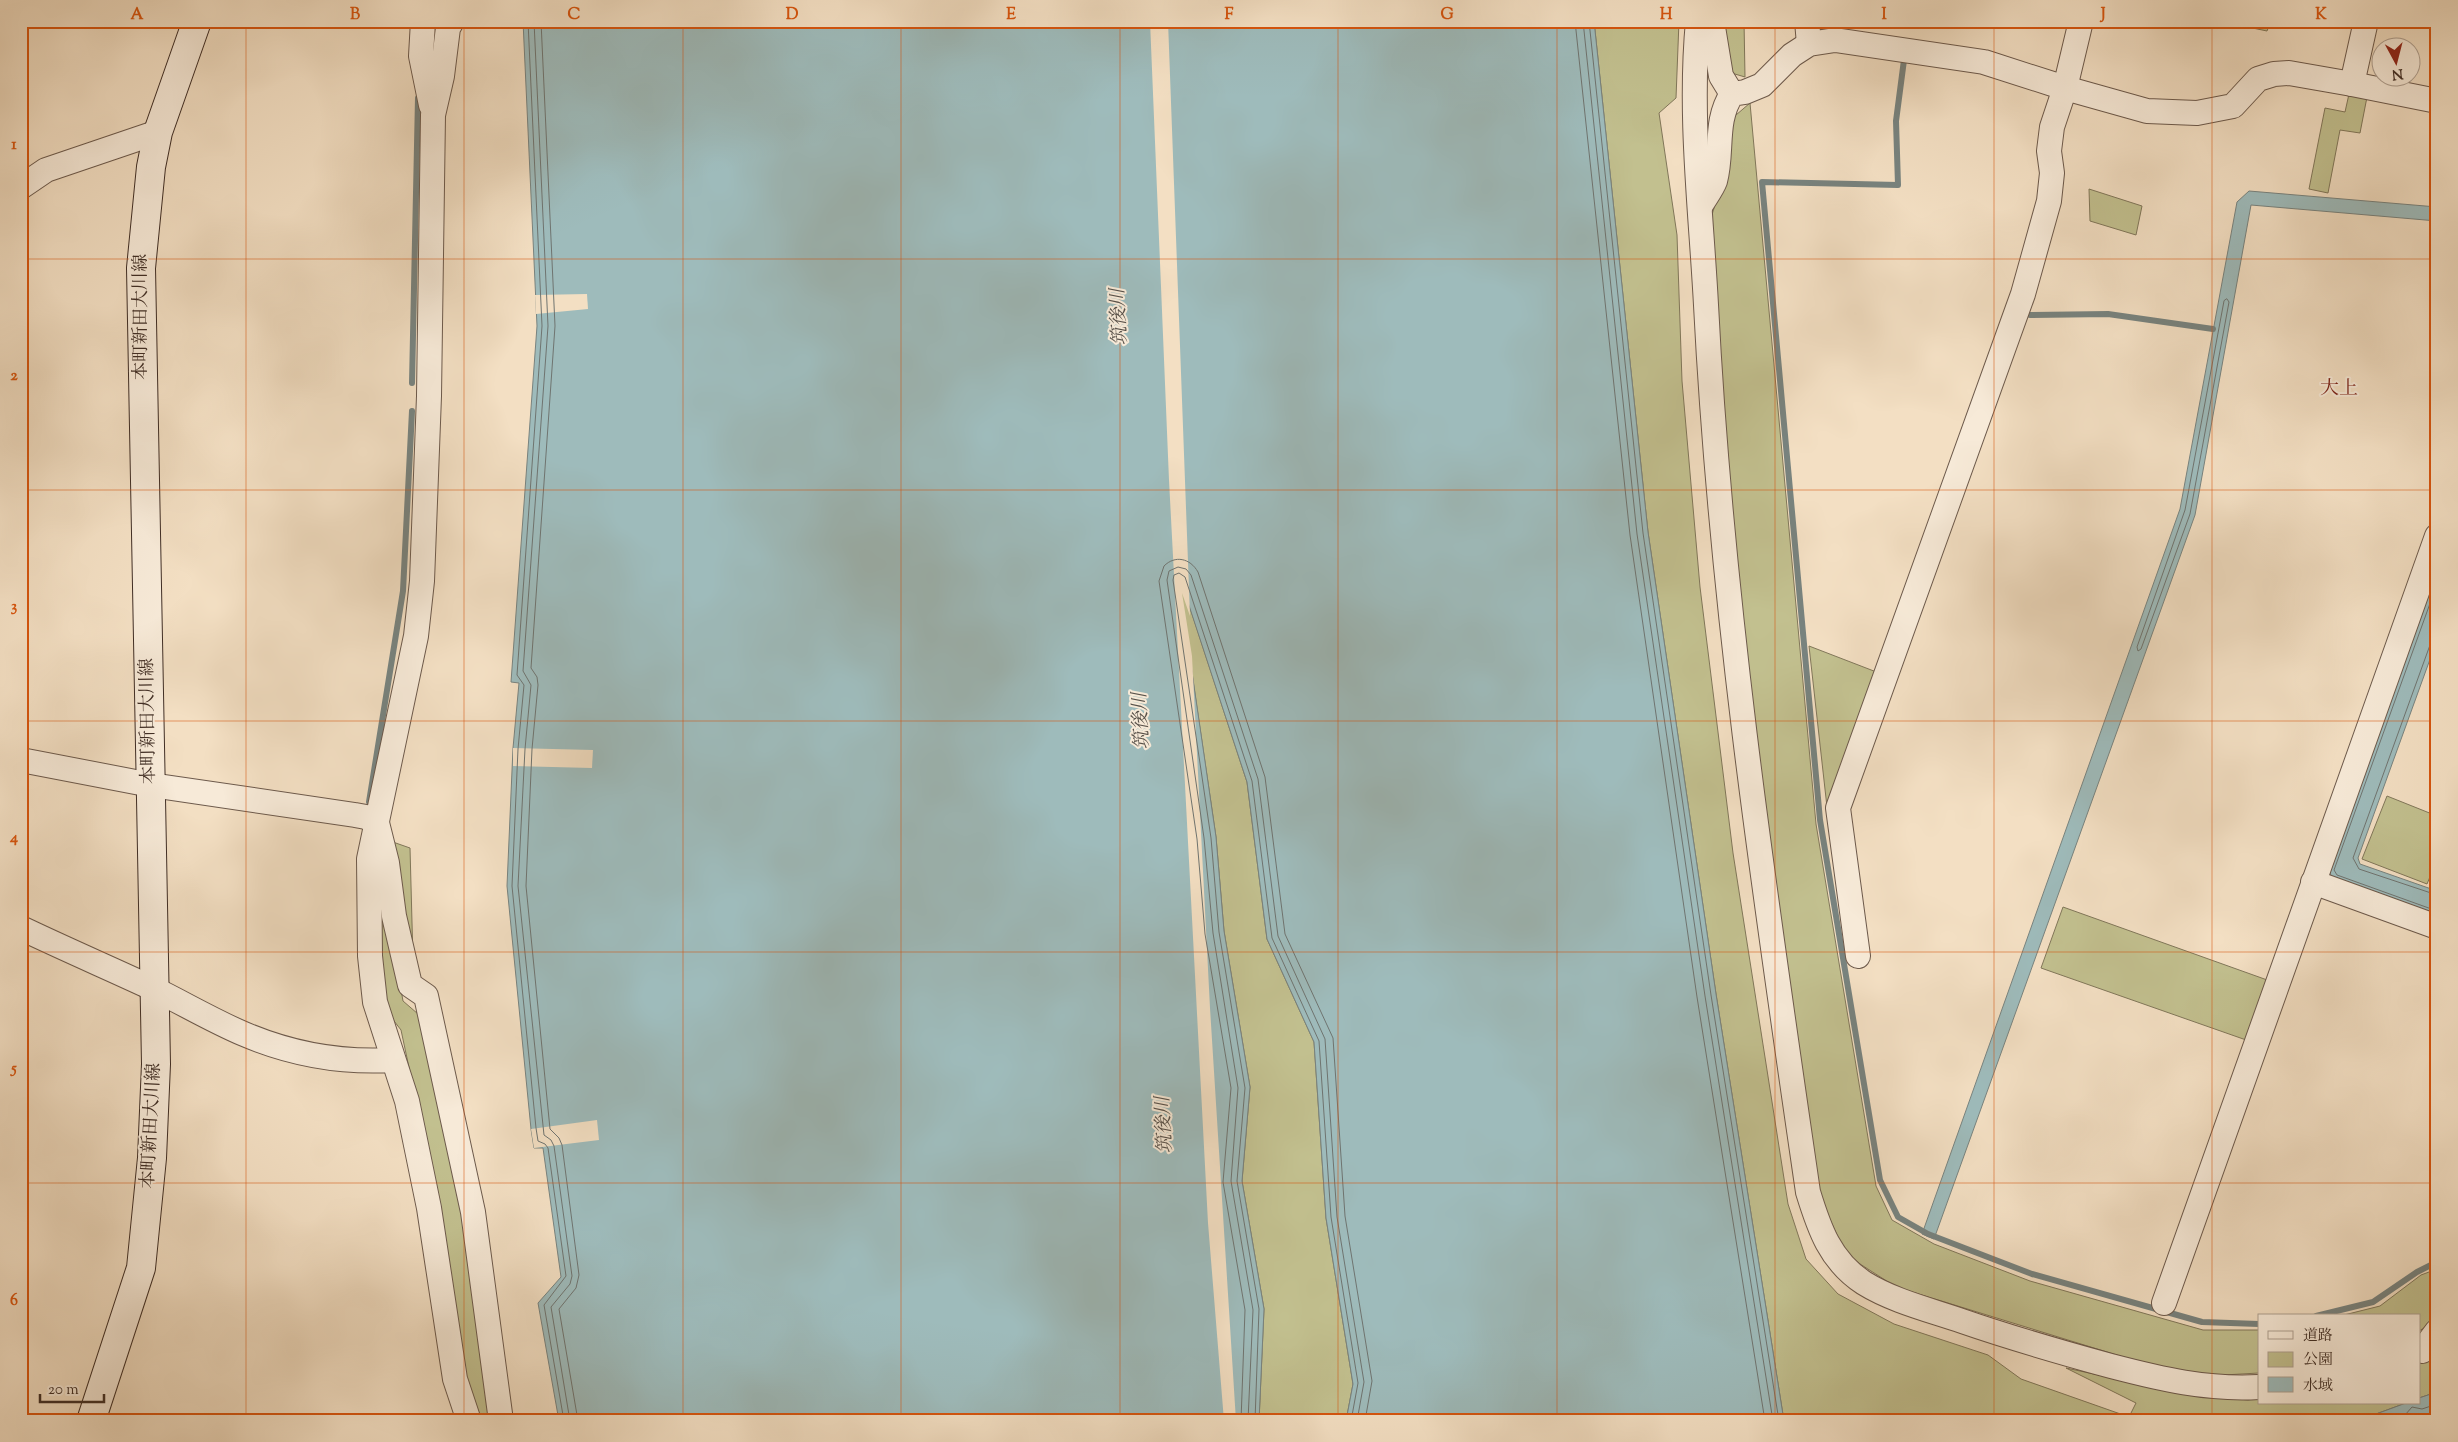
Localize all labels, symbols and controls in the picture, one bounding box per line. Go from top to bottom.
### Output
text: A [131,4,144,27]
text: B [350,4,360,27]
text: C [568,4,581,27]
text: D [786,4,799,27]
text: E [1006,4,1016,27]
text: F [1225,4,1234,27]
text: G [1440,4,1454,27]
text: H [1660,4,1673,27]
text: I [1881,4,1887,27]
text: J [2099,4,2106,27]
text: K [2315,4,2327,27]
north arrow [2370,38,2420,88]
text: N [2391,62,2404,84]
text: 1 [11,134,17,157]
street label: 本町新田大川線 [129,254,155,380]
water label: 筑後川 [1105,286,1135,346]
text: 2 [10,365,18,388]
district label: 大上 [2320,376,2358,403]
text: 3 [11,596,18,619]
street label: 本町新田大川線 [135,658,163,784]
water label: 筑後川 [1127,690,1157,750]
text: 4 [9,827,18,850]
text: 5 [9,1058,17,1081]
street label: 本町新田大川線 [136,1062,168,1190]
water label: 筑後川 [1150,1094,1180,1154]
text: 6 [10,1290,18,1313]
legend [2258,1314,2420,1404]
text: 道路 [2303,1326,2333,1347]
text: 公園 [2303,1350,2333,1371]
scale bar [40,1372,104,1404]
text: 水域 [2303,1376,2333,1397]
text: 20 m [48,1380,79,1401]

